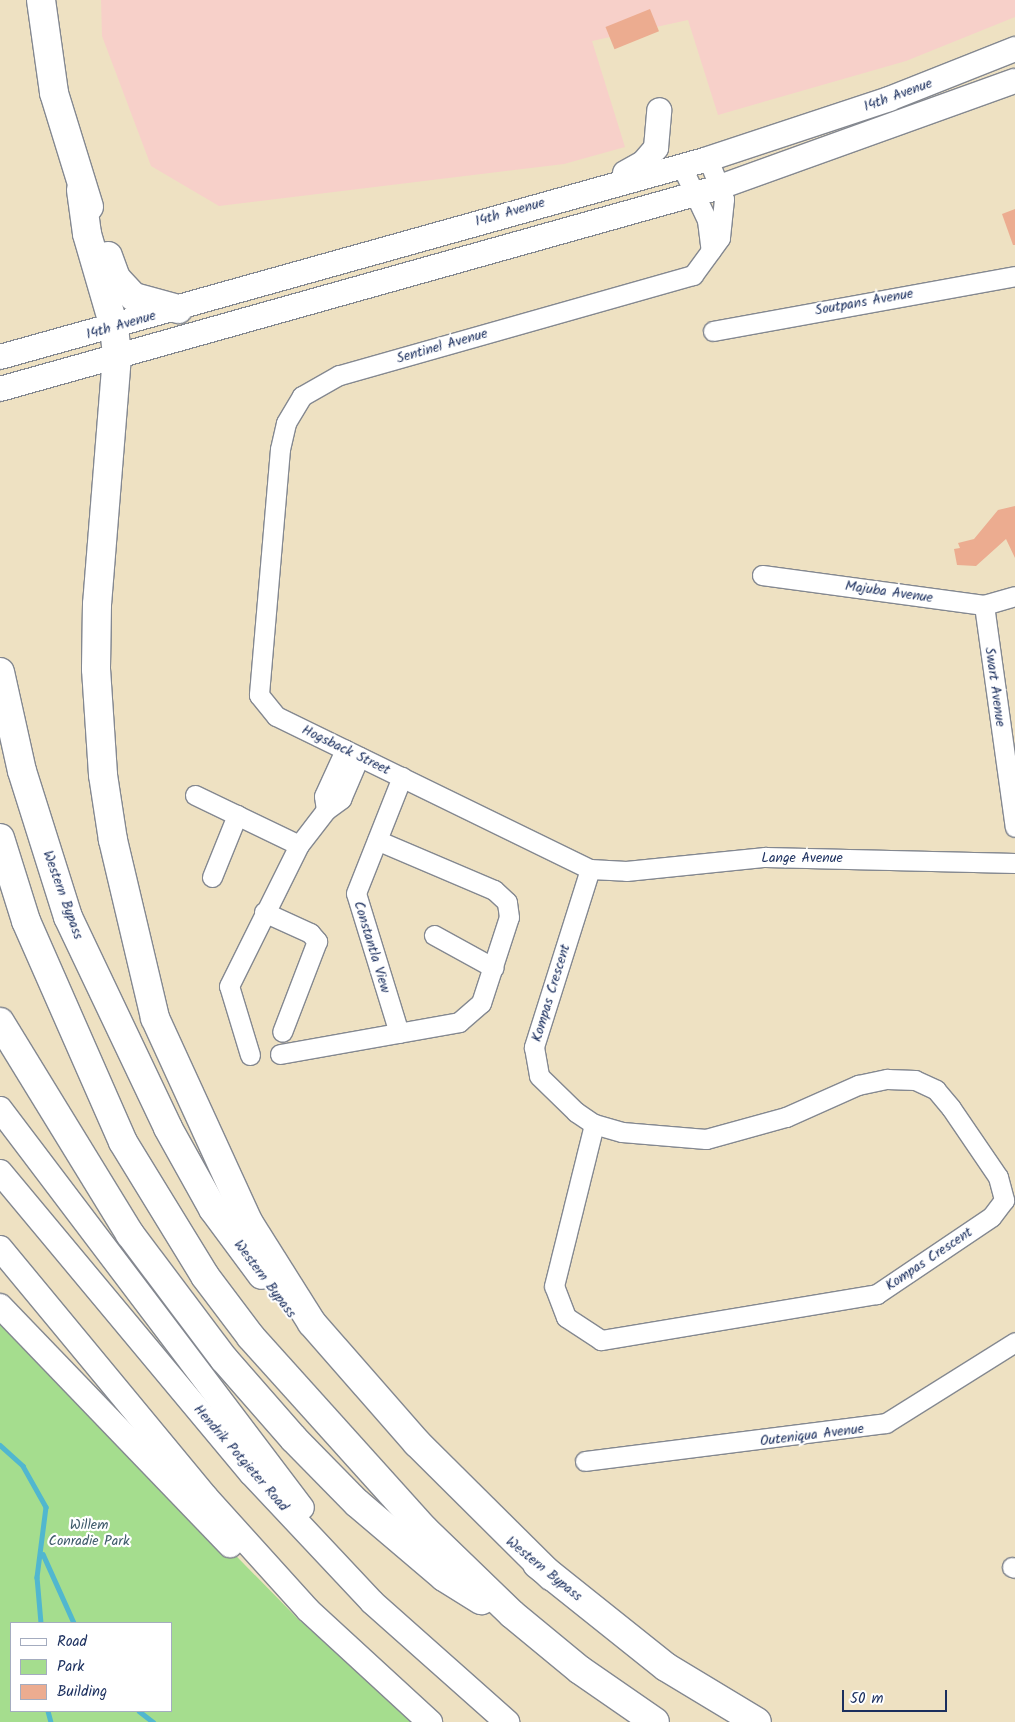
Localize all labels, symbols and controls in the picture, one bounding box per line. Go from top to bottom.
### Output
street label: 14th Avenue [861,75,935,115]
street label: 14th Avenue [473,194,547,230]
street label: Soutpans Avenue [814,285,914,319]
street label: 14th Avenue [84,307,158,343]
street label: Sentinel Avenue [395,325,489,367]
street label: Majuba Avenue [844,578,934,606]
street label: Swart Avenue [981,646,1009,728]
street label: Hogsback Street [299,721,393,779]
street label: Western Bypass [39,848,87,942]
street label: Lange Avenue [761,850,843,866]
street label: Constantla View [350,899,394,995]
street label: Kompas Crescent [528,942,574,1044]
street label: Kompas Crescent [882,1224,976,1294]
street label: Western Bypass [230,1237,300,1321]
street label: Hendrik Potgieter Road [190,1401,292,1515]
street label: Outeniqua Avenue [759,1420,865,1450]
park label: Willem Conradie Park [49,1517,129,1550]
street label: Western Bypass [502,1533,586,1605]
legend [10,1622,172,1712]
text: Road [57,1630,87,1654]
text: Park [57,1655,84,1679]
text: Building [57,1680,107,1704]
scale bar [845,1680,950,1712]
text: 50 m [850,1687,884,1711]

